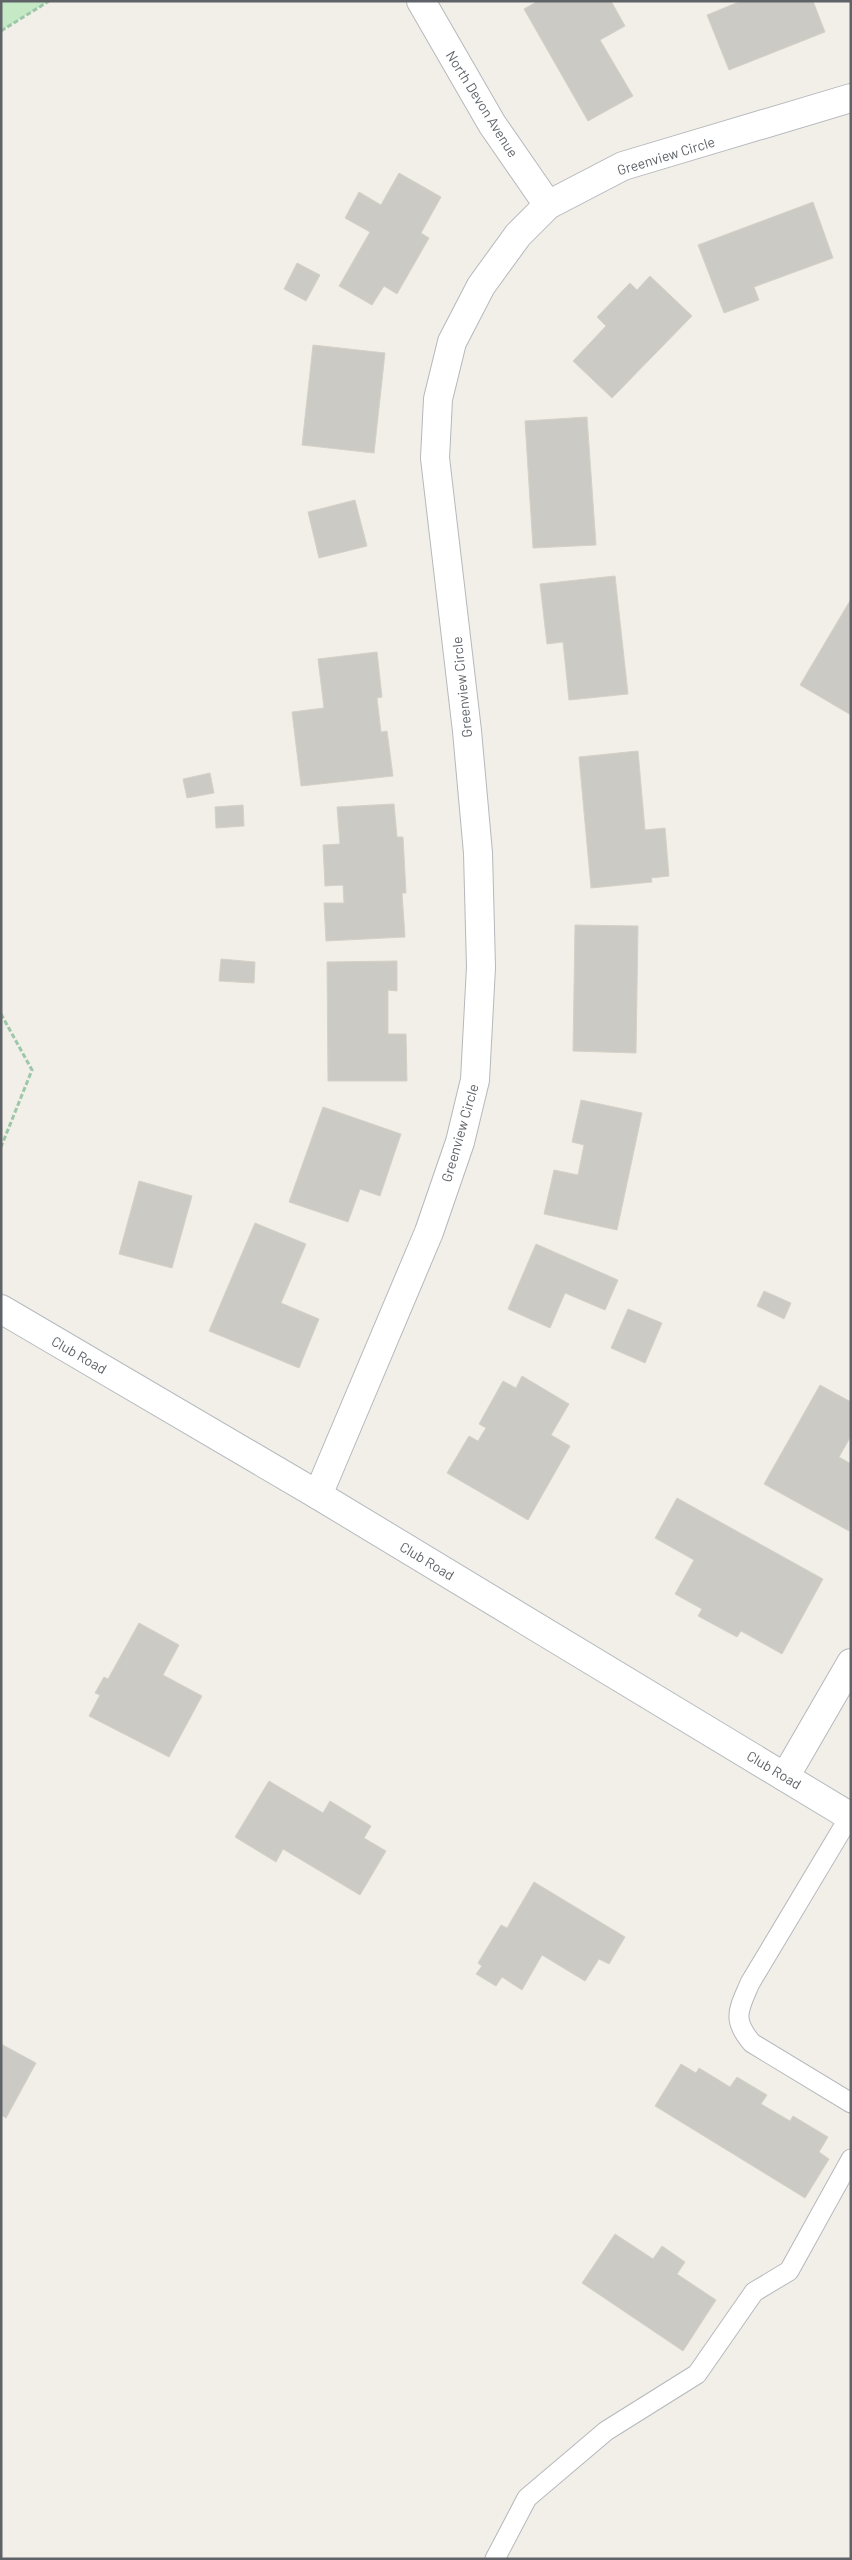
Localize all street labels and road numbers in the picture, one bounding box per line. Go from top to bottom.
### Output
street label: North Devon Avenue [443,47,522,160]
street label: Greenview Circle [615,133,717,178]
street label: Greenview Circle [448,636,475,738]
street label: Greenview Circle [437,1082,482,1184]
street label: Club Road [49,1332,110,1377]
street label: Club Road [397,1538,458,1583]
street label: Club Road [744,1747,805,1792]

